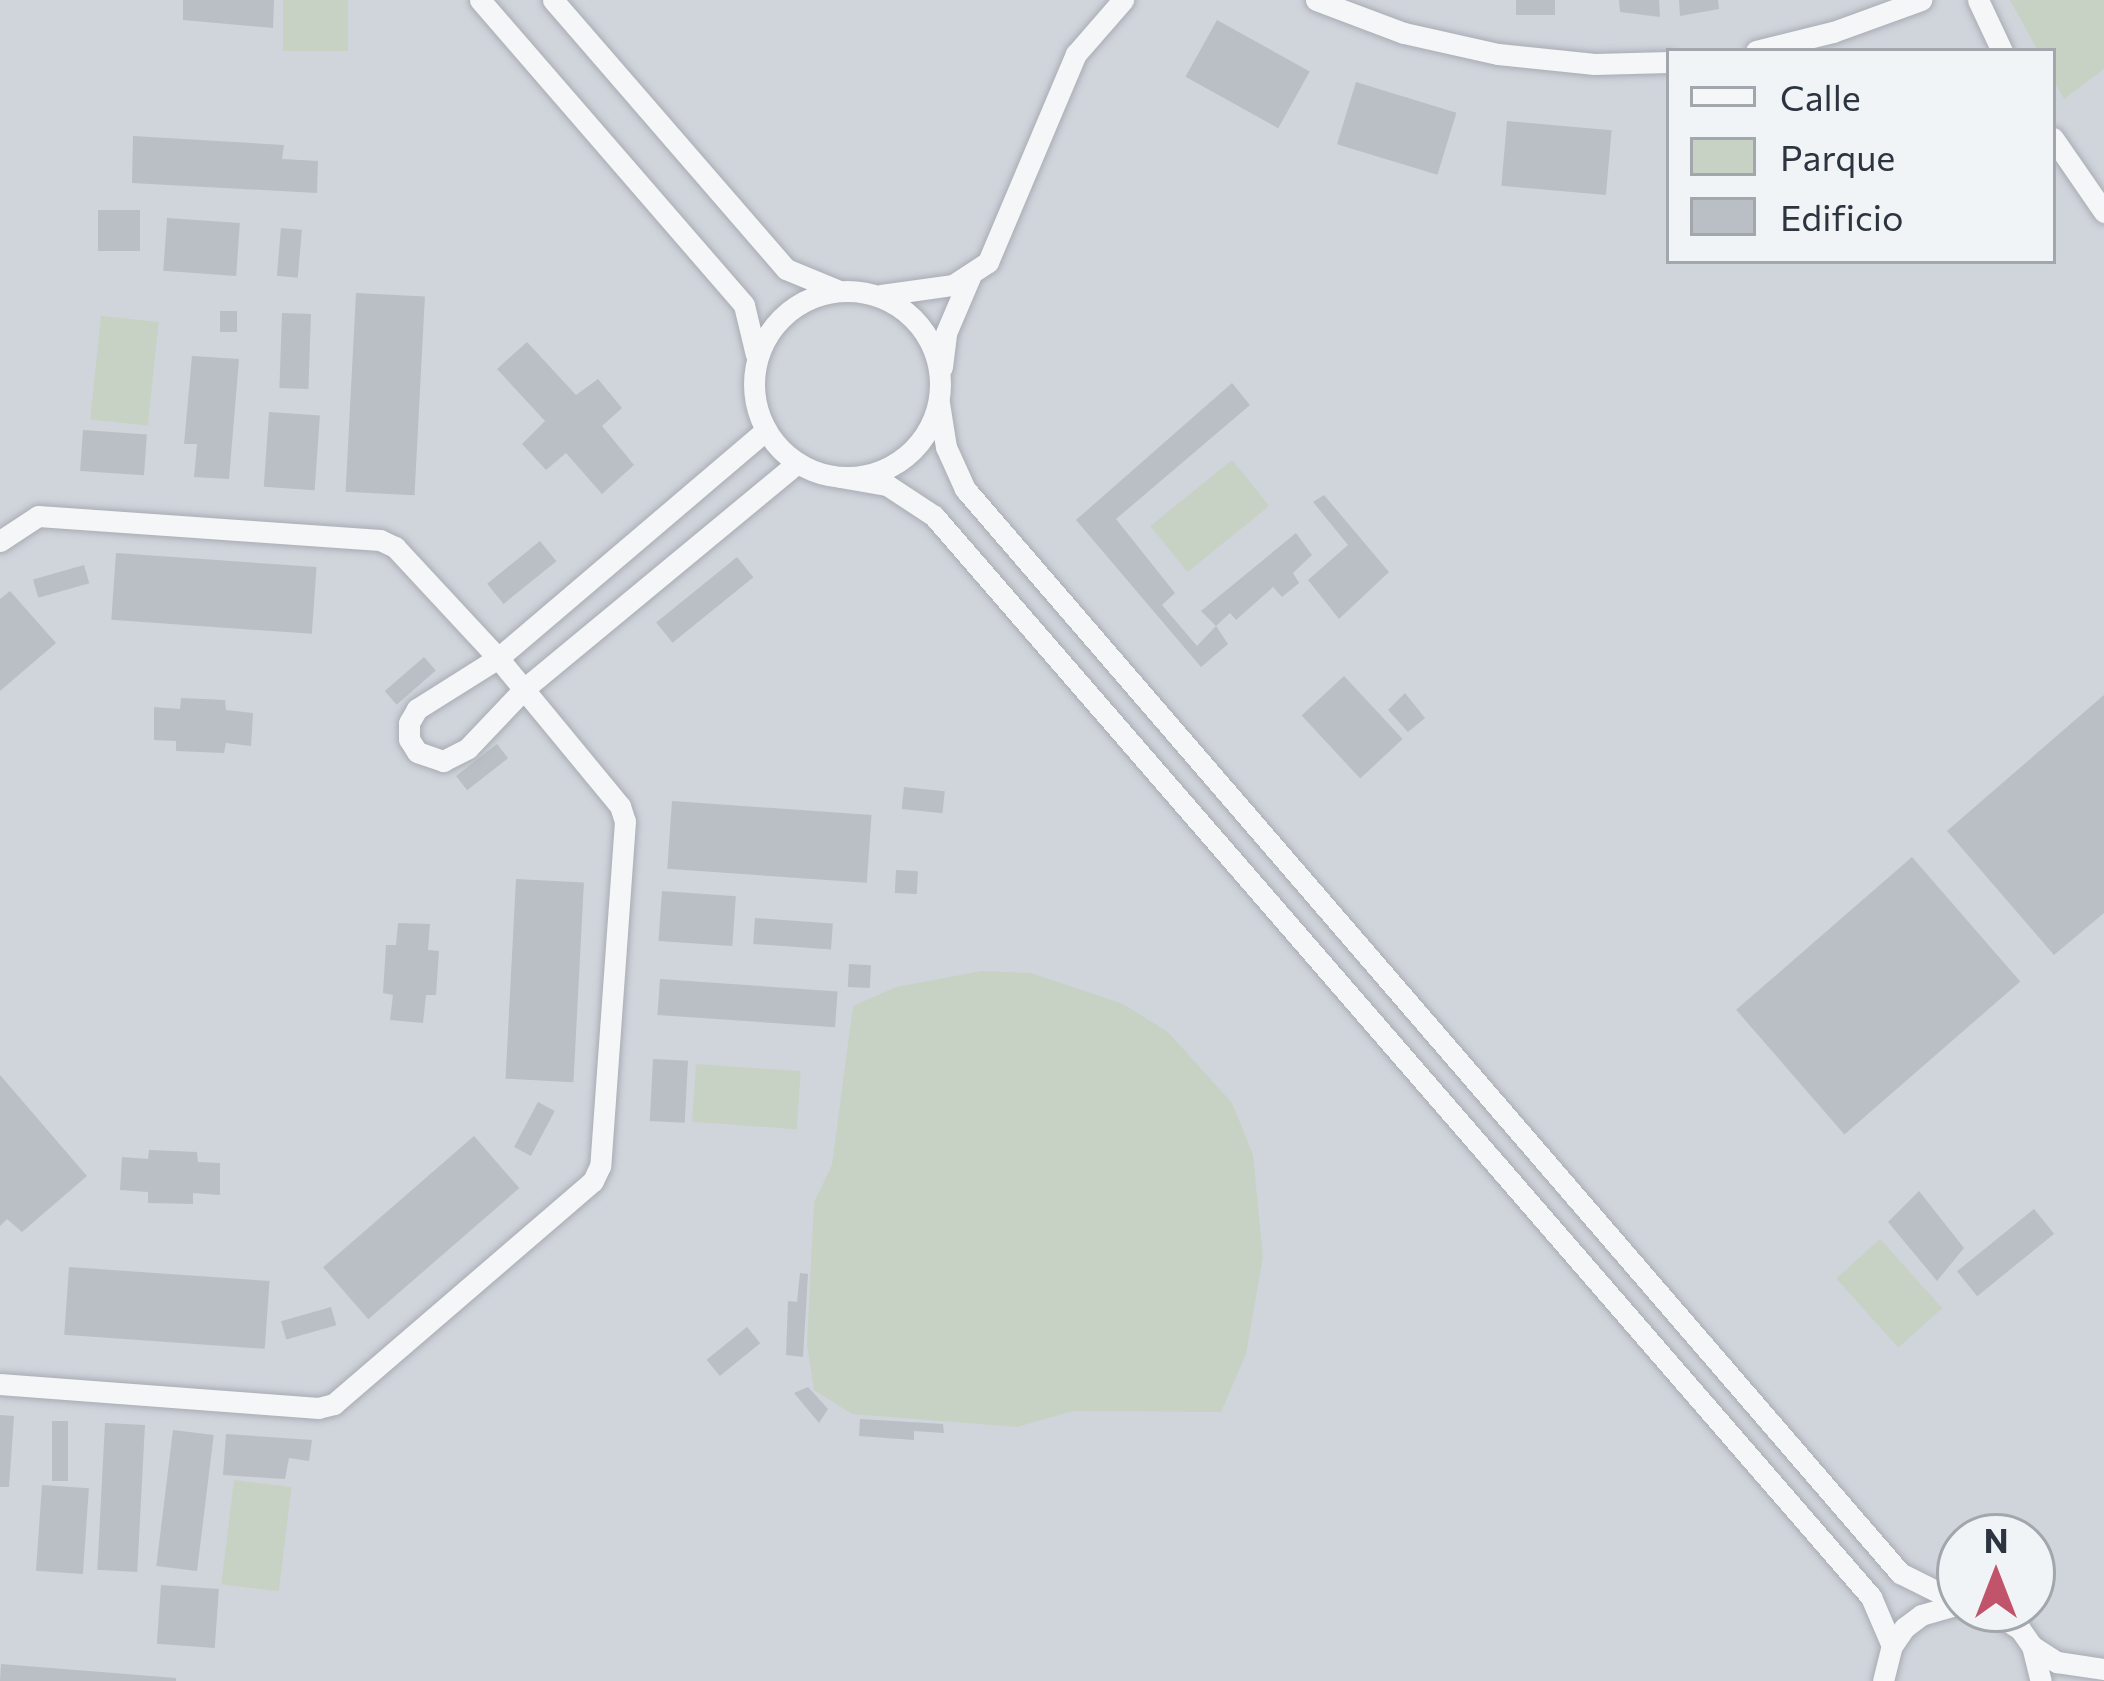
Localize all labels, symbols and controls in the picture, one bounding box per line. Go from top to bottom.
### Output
legend [1666,48,2056,264]
text: Calle [1780,74,1861,118]
text: Parque [1780,134,1895,178]
text: Edificio [1780,194,1903,238]
north arrow [1936,1513,2056,1633]
text: N [1984,1519,2008,1560]

